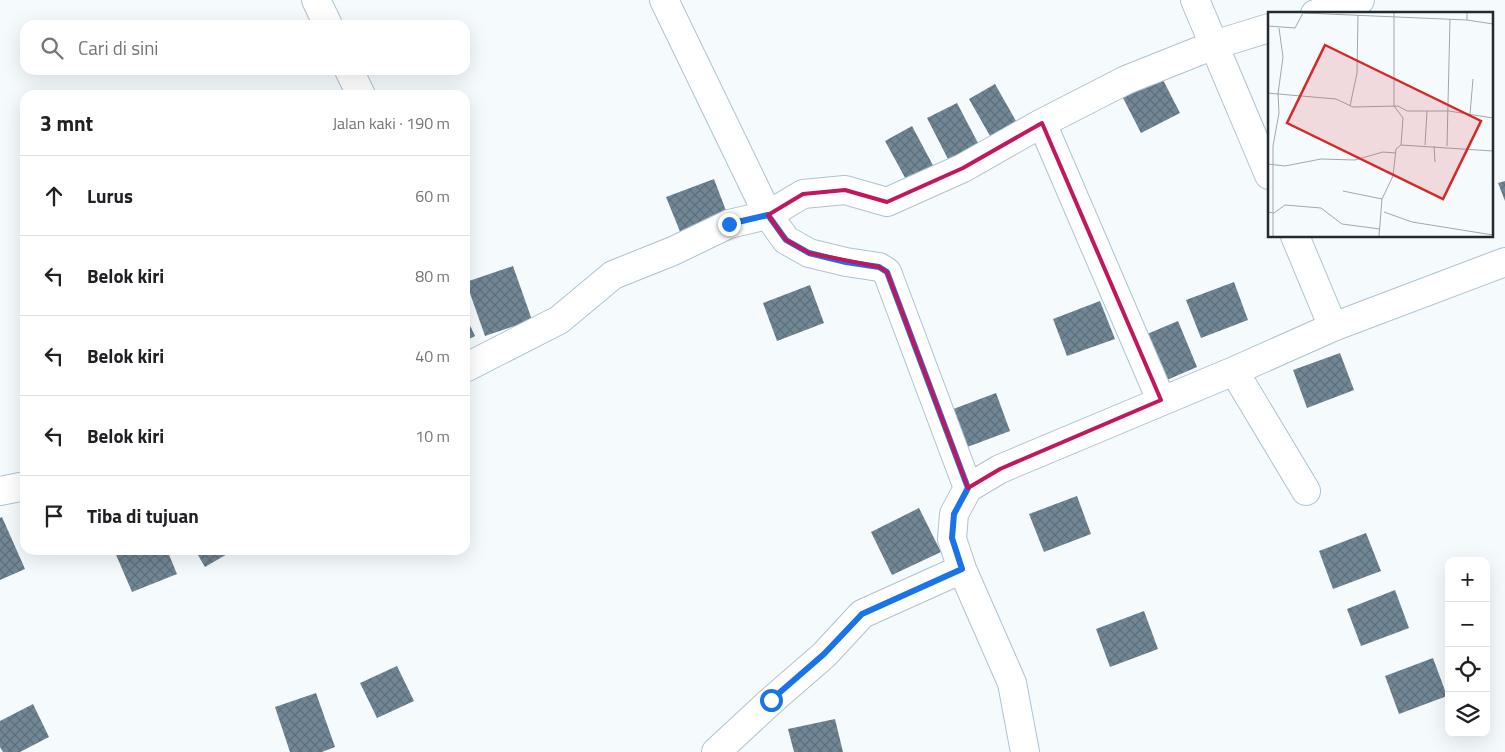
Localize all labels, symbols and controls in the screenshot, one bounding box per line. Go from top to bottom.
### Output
inset map [1268,12,1492,238]
search box [20,20,470,75]
text: Cari di sini [78,33,159,62]
icon: search [38,34,66,62]
text: 3 mnt [40,107,93,139]
text: Jalan kaki · 190 m [332,111,450,135]
text: Lurus [87,181,133,210]
icon: ahead [40,182,68,210]
text: 60 m [415,184,450,208]
route end [718,213,741,236]
text: Belok kiri [87,261,164,290]
icon: left [40,262,68,290]
text: 80 m [415,264,450,288]
text: Belok kiri [87,341,164,370]
icon: left [40,342,68,370]
text: 40 m [415,344,450,368]
text: Belok kiri [87,421,164,450]
icon: left [40,422,68,450]
text: 10 m [415,424,450,448]
text: Tiba di tujuan [87,501,199,530]
icon: arrive [40,502,68,530]
map controls [1445,557,1490,737]
button: + [1445,557,1490,602]
button: − [1445,602,1490,647]
button: locate [1445,647,1490,692]
route start [760,689,783,712]
button: layers [1445,692,1490,737]

